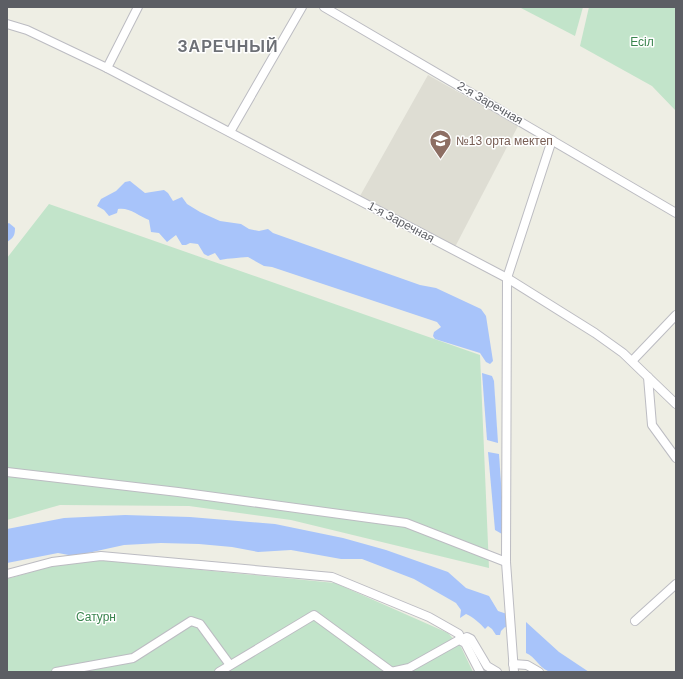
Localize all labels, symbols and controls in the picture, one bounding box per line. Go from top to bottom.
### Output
park label: Есіл [630,35,654,49]
district label: ЗАРЕЧНЫЙ [178,37,278,55]
street label: 2-я Заречная [455,79,525,127]
school or university icon: №13 орта мектеп [427,128,453,161]
place label: №13 орта мектеп [456,134,553,148]
street label: 1-я Заречная [365,199,437,245]
park label: Сатурн [76,610,116,624]

